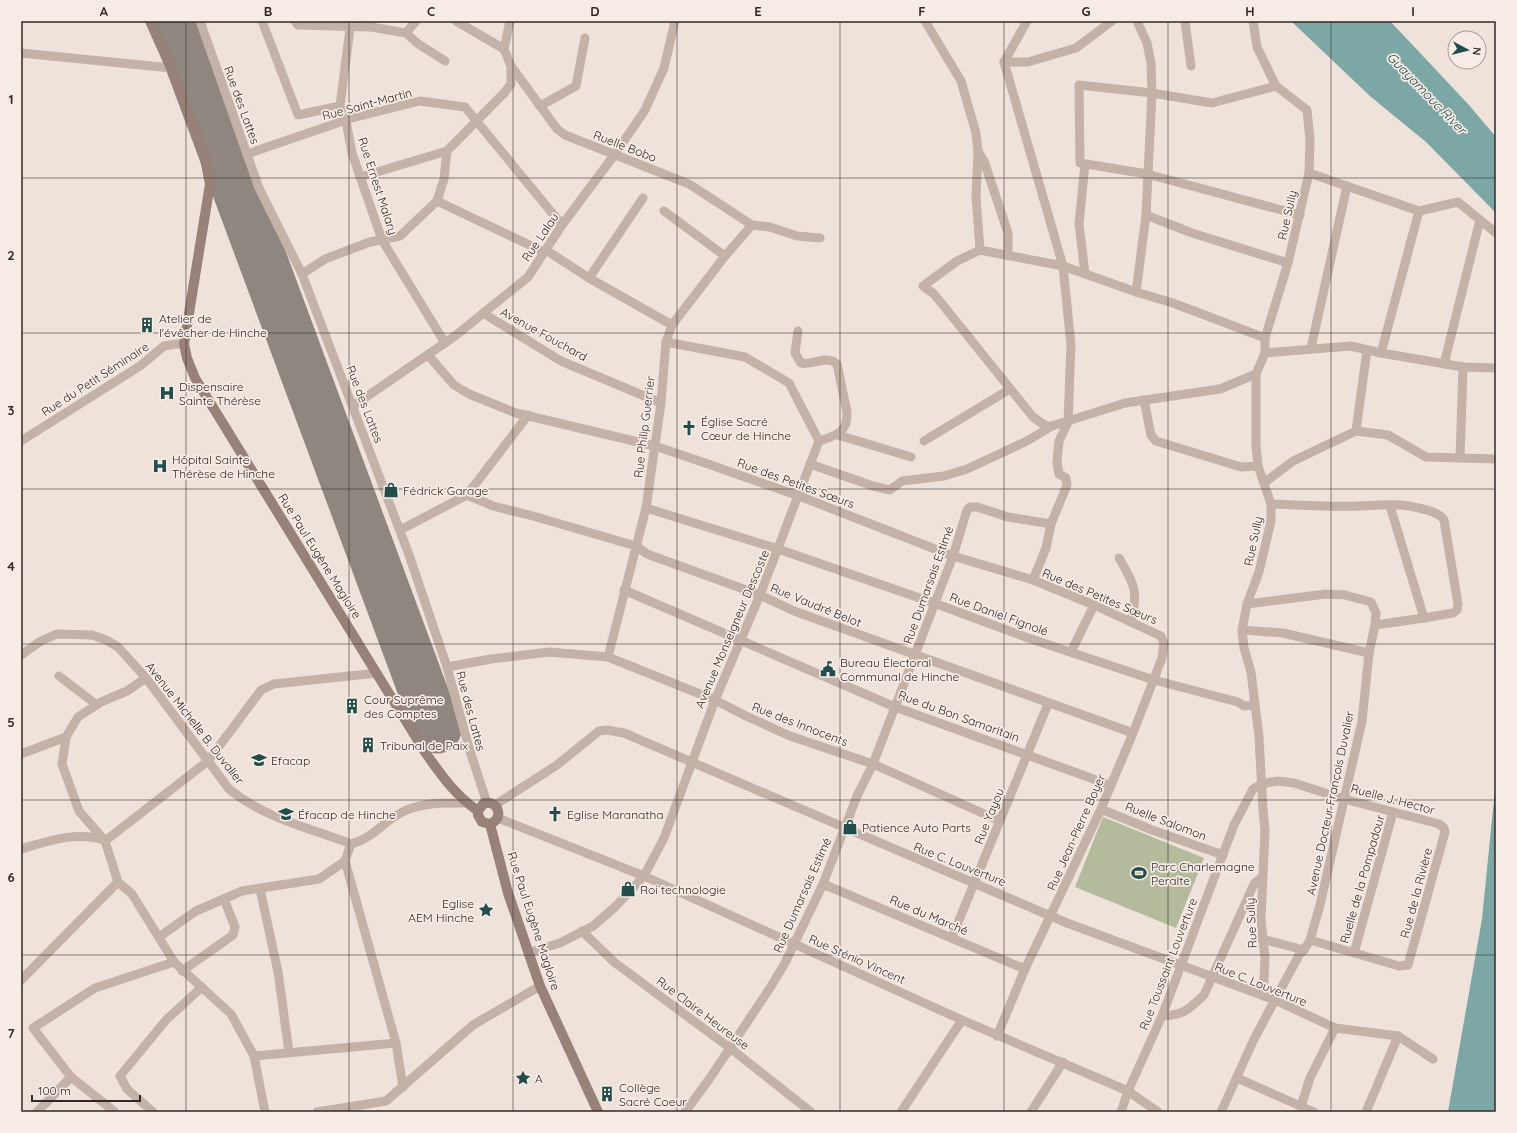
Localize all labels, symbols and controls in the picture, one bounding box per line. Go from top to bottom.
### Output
text: A [100,3,109,19]
text: B [264,3,272,19]
text: C [427,3,435,19]
text: D [590,3,600,19]
text: E [754,3,762,19]
text: F [918,3,926,19]
text: G [1081,3,1091,19]
text: H [1245,3,1255,19]
text: I [1411,3,1415,19]
north arrow [1447,30,1487,70]
text: N [1469,46,1484,56]
water label: Guayamouc River [1384,49,1472,139]
street label: Rue des Lattes [221,64,263,146]
street label: Rue Saint-Martin [320,85,414,123]
text: 1 [8,91,14,107]
street label: Ruelle Bobo [591,127,659,165]
street label: Rue Ernest Malary [355,135,401,237]
street label: Rue Sully [1274,189,1300,241]
street label: Rue Lalau [518,210,562,264]
text: 2 [7,247,15,263]
street label: Avenue Fouchard [498,304,590,364]
place label: Atelier de l'évêcher de Hinche [159,311,267,340]
building icon: Atelier de l'évêcher de Hinche [138,316,156,334]
street label: Rue du Petit Séminaire [38,339,152,419]
street label: Rue des Lattes [343,363,387,445]
street label: Rue Philip Guerrier [630,375,658,479]
place label: Dispensaire Sainte Thérèse [179,379,261,408]
hospital icon: Dispensaire Sainte Thérèse [158,384,176,402]
text: 3 [8,402,15,418]
place label: Église Sacré Cœur de Hinche [701,414,791,443]
church icon: Église Sacré Cœur de Hinche [680,419,698,437]
place label: Hôpital Sainte Thérèse de Hinche [172,452,275,481]
street label: Rue des Petites Sœurs [735,455,857,511]
hospital icon: Hôpital Sainte Thérèse de Hinche [151,457,169,475]
shop icon: Fédrick Garage [382,481,400,499]
place label: Fédrick Garage [403,483,489,498]
street label: Rue Paul Eugène Magloire [275,491,365,621]
street label: Rue Sully [1240,515,1266,567]
street label: Rue Dumarsais Estimé [900,524,956,646]
street label: Avenue Monseigneur Descoste [692,547,772,710]
text: 4 [7,558,15,574]
street label: Rue des Petites Sœurs [1040,565,1160,627]
street label: Rue Vaudré Belot [768,580,864,630]
street label: Rue Daniel Fignolé [948,589,1050,639]
place label: Bureau Électoral Communal de Hinche [840,655,960,684]
street label: Avenue Michelle B. Duvalier [143,659,248,787]
public building icon: Bureau Électoral Communal de Hinche [819,660,837,678]
street label: Rue des Lattes [453,670,489,753]
street label: Rue du Bon Samaritain [896,687,1022,745]
place label: Cour Suprême des Comptes [364,692,444,721]
building icon: Cour Suprême des Comptes [343,697,361,715]
street label: Rue des Innocents [750,699,851,749]
street label: Avenue Docteur François Duvalier [1303,709,1357,897]
text: 5 [7,714,15,730]
building icon: Tribunal de Paix [359,736,377,754]
place label: Tribunal de Paix [380,738,468,753]
school or university icon: Efacap [250,751,268,769]
place label: Efacap [271,753,310,768]
street label: Rue Jean-Pierre Boyer [1043,771,1109,893]
street label: Ruelle J. Hector [1349,781,1437,818]
street label: Rue Yayou [971,786,1007,846]
street label: Ruelle Salomon [1123,799,1209,843]
school or university icon: Éfacap de Hinche [277,805,295,823]
church icon: Eglise Maranatha [546,805,564,823]
place label: Éfacap de Hinche [298,807,396,822]
place label: Eglise Maranatha [567,807,664,822]
street label: Ruelle de la Pompadour [1336,812,1388,945]
shop icon: Patience Auto Parts [841,818,859,836]
place label: Patience Auto Parts [862,820,971,835]
street label: Rue Dumarsais Estimé [770,835,834,955]
street label: Rue C. Louverture [912,839,1009,889]
street label: Rue de la Rivière [1397,846,1435,940]
street label: Rue Paul Eugène Magloire [505,850,564,992]
place label: Parc Charlemagne Peralte [1151,859,1255,888]
sports icon: Parc Charlemagne Peralte [1130,864,1148,882]
text: 6 [7,869,15,885]
shop icon: Roi technologie [619,880,637,898]
place label: Roi technologie [640,882,726,897]
street label: Rue du Marché [888,892,971,938]
place label: Eglise AEM Hinche [408,896,474,925]
street label: Rue Toussaint Louverture [1136,896,1200,1032]
street label: Rue Sully [1242,897,1260,949]
place icon: Eglise AEM Hinche [477,901,495,919]
street label: Rue Sténio Vincent [807,931,907,987]
street label: Rue C. Louverture [1213,959,1310,1009]
street label: Rue Claire Heureuse [654,973,753,1053]
text: 7 [7,1025,15,1041]
place icon: A [514,1069,532,1087]
place label: A [535,1071,543,1086]
scale bar [32,1077,140,1103]
place label: Collège Sacré Coeur [619,1080,687,1109]
text: 100 m [38,1083,71,1098]
building icon: Collège Sacré Coeur [598,1085,616,1103]

